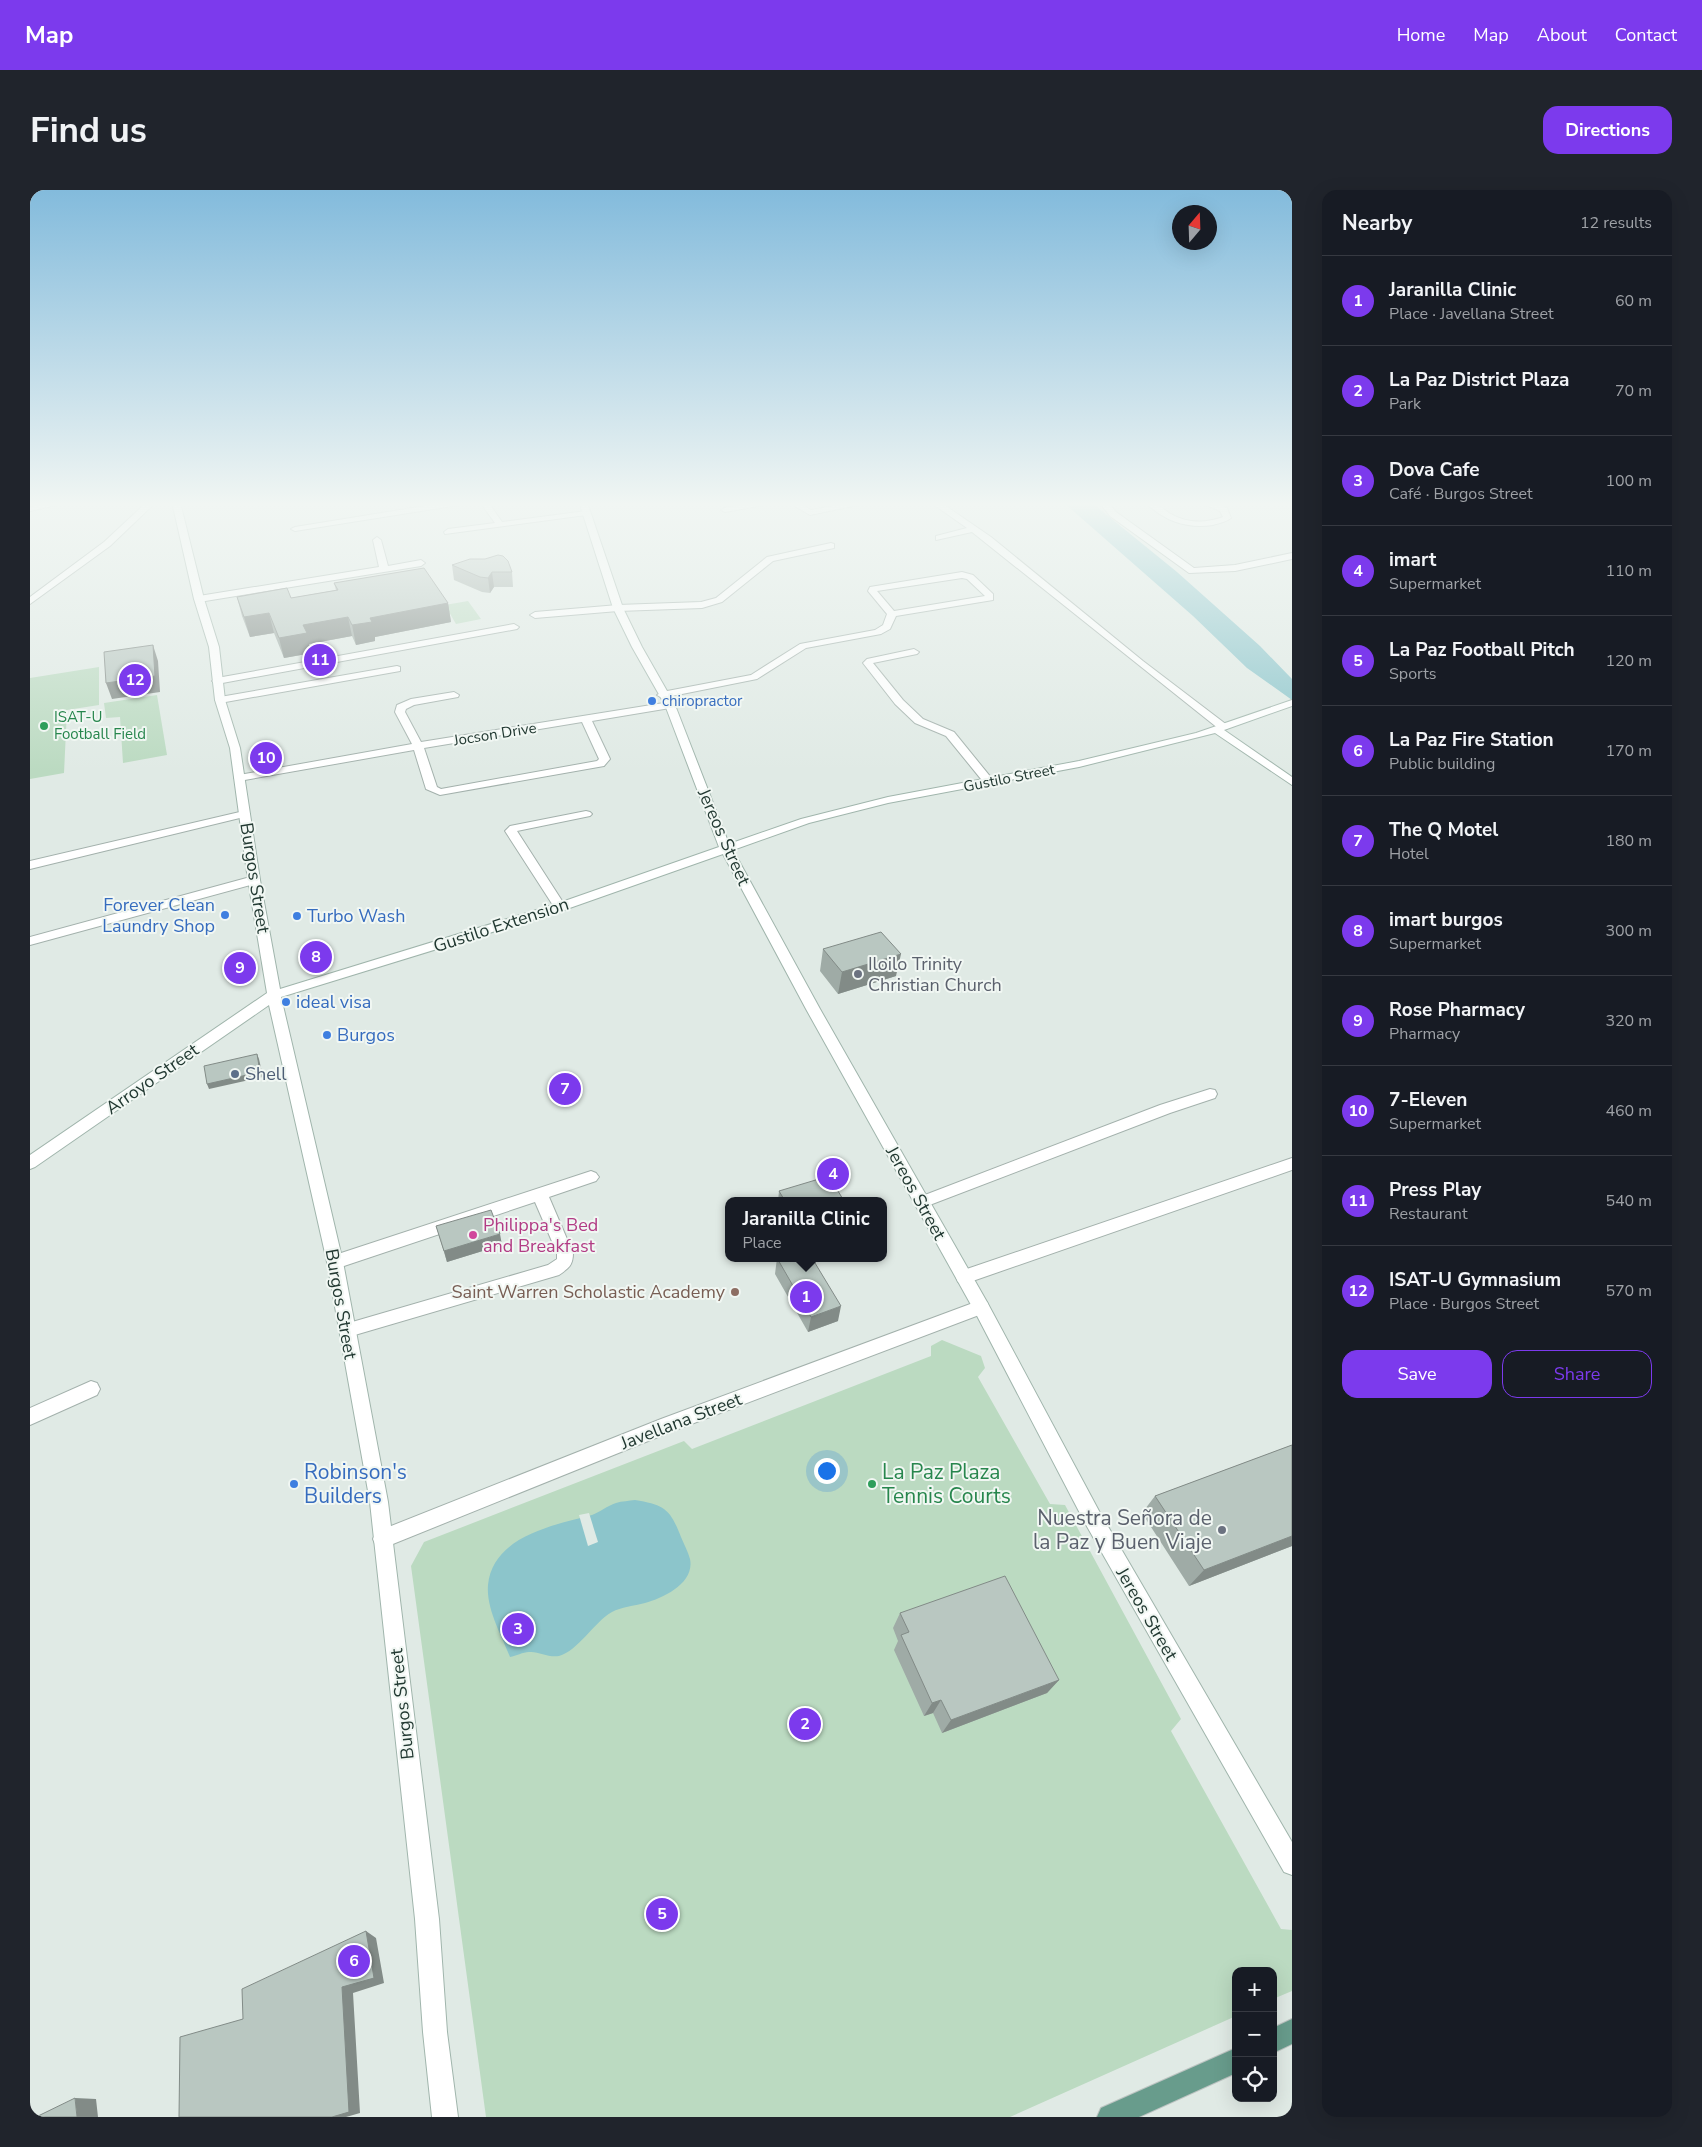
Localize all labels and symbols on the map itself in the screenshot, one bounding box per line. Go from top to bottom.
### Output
north arrow [1172,205,1217,250]
pin: 11 [304,641,336,679]
pin: 12 [119,661,151,699]
place label: chiropractor [662,691,743,711]
marker: chiropractor [646,695,658,707]
place label: ISAT-U Football Field [54,707,146,744]
street label: Jocson Drive [451,718,538,751]
marker: ISAT-U Football Field [38,720,50,732]
pin: 10 [250,739,282,777]
street label: Gustilo Street [962,759,1057,797]
street label: Jereos Street [692,784,756,890]
street label: Burgos Street [234,821,276,936]
street label: Gustilo Extension [430,892,572,958]
place label: Forever Clean Laundry Shop [102,893,215,938]
place label: Turbo Wash [307,904,405,928]
marker: Forever Clean Laundry Shop [219,909,231,921]
marker: Turbo Wash [291,910,303,922]
pin: 8 [300,938,332,976]
pin: 9 [224,949,256,987]
place label: Iloilo Trinity Christian Church [868,952,1002,997]
marker: Iloilo Trinity Christian Church [852,968,864,980]
place label: ideal visa [296,990,371,1014]
marker: ideal visa [280,996,292,1008]
place label: Burgos [337,1023,395,1047]
marker: Burgos [321,1029,333,1041]
street label: Arroyo Street [101,1038,204,1120]
place label: Shell [245,1062,287,1086]
marker: Shell [229,1068,241,1080]
pin: 7 [549,1070,581,1108]
street label: Jereos Street [880,1141,952,1245]
pin: 4 [817,1155,849,1193]
place label: Philippa's Bed and Breakfast [483,1213,598,1258]
marker: Philippa's Bed and Breakfast [467,1229,479,1241]
street label: Burgos Street [319,1247,363,1362]
pin: 1 [790,1278,822,1316]
place label: Saint Warren Scholastic Academy [452,1280,726,1304]
marker: Saint Warren Scholastic Academy [729,1286,741,1298]
street label: Javellana Street [616,1387,746,1455]
place label: Robinson's Builders [304,1458,407,1510]
your location [814,1458,840,1484]
place label: La Paz Plaza Tennis Courts [882,1458,1011,1510]
marker: Robinson's Builders [288,1478,300,1490]
marker: La Paz Plaza Tennis Courts [866,1478,878,1490]
place label: Nuestra Señora de la Paz y Buen Viaje [1033,1504,1212,1556]
marker: Nuestra Señora de la Paz y Buen Viaje [1216,1524,1228,1536]
street label: Jereos Street [1110,1562,1184,1666]
pin: 3 [502,1610,534,1648]
street label: Burgos Street [384,1647,420,1761]
pin: 2 [789,1705,821,1743]
pin: 5 [646,1895,678,1933]
pin: 6 [338,1942,370,1980]

